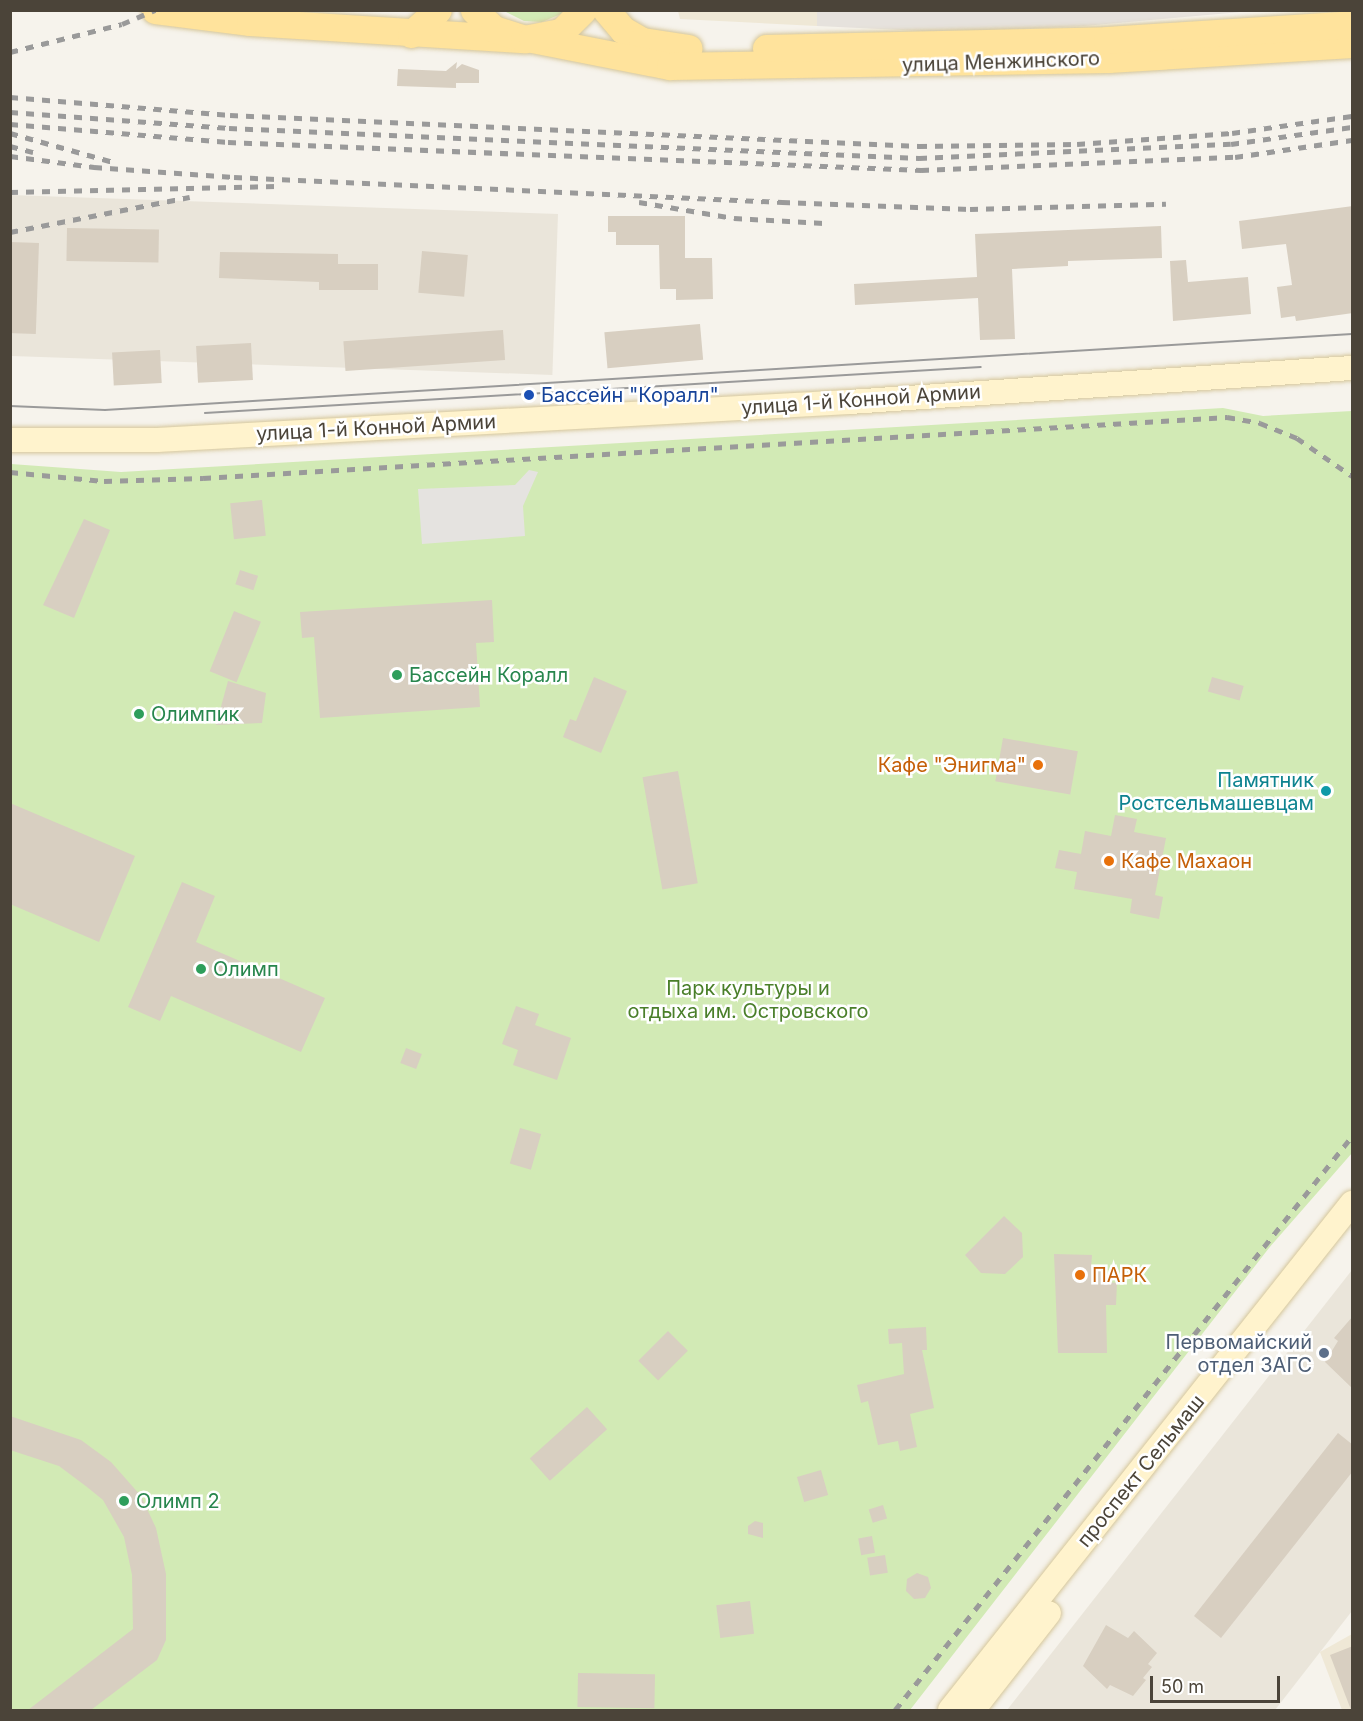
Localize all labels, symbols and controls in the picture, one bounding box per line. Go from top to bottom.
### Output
street label: улица Менжинского [902,47,1100,77]
street label: улица 1-й Конной Армии [740,380,982,420]
place label: Бассейн "Коралл" [541,383,719,407]
marker: Бассейн "Коралл" [522,388,536,402]
street label: улица 1-й Конной Армии [255,410,497,446]
place label: Бассейн Коралл [409,663,568,687]
marker: Бассейн Коралл [390,668,404,682]
place label: Олимпик [151,702,239,726]
marker: Олимпик [132,707,146,721]
place label: Кафе "Энигма" [878,753,1026,777]
marker: Кафе "Энигма" [1031,758,1045,772]
place label: Памятник Ростсельмашевцам [1119,768,1314,815]
marker: Памятник Ростсельмашевцам [1319,784,1333,798]
place label: Кафе Махаон [1121,849,1252,873]
marker: Кафе Махаон [1102,854,1116,868]
place label: Олимп [213,957,279,981]
marker: Олимп [194,962,208,976]
park label: Парк культуры и отдыха им. Островского [627,976,869,1023]
place label: ПАРК [1092,1263,1147,1287]
marker: ПАРК [1073,1268,1087,1282]
place label: Первомайский отдел ЗАГС [1166,1330,1312,1377]
marker: Первомайский отдел ЗАГС [1317,1346,1331,1360]
street label: проспект Сельмаш [1072,1390,1210,1552]
place label: Олимп 2 [136,1489,220,1513]
marker: Олимп 2 [117,1494,131,1508]
scale bar [1153,1664,1284,1702]
text: 50 m [1161,1676,1204,1697]

